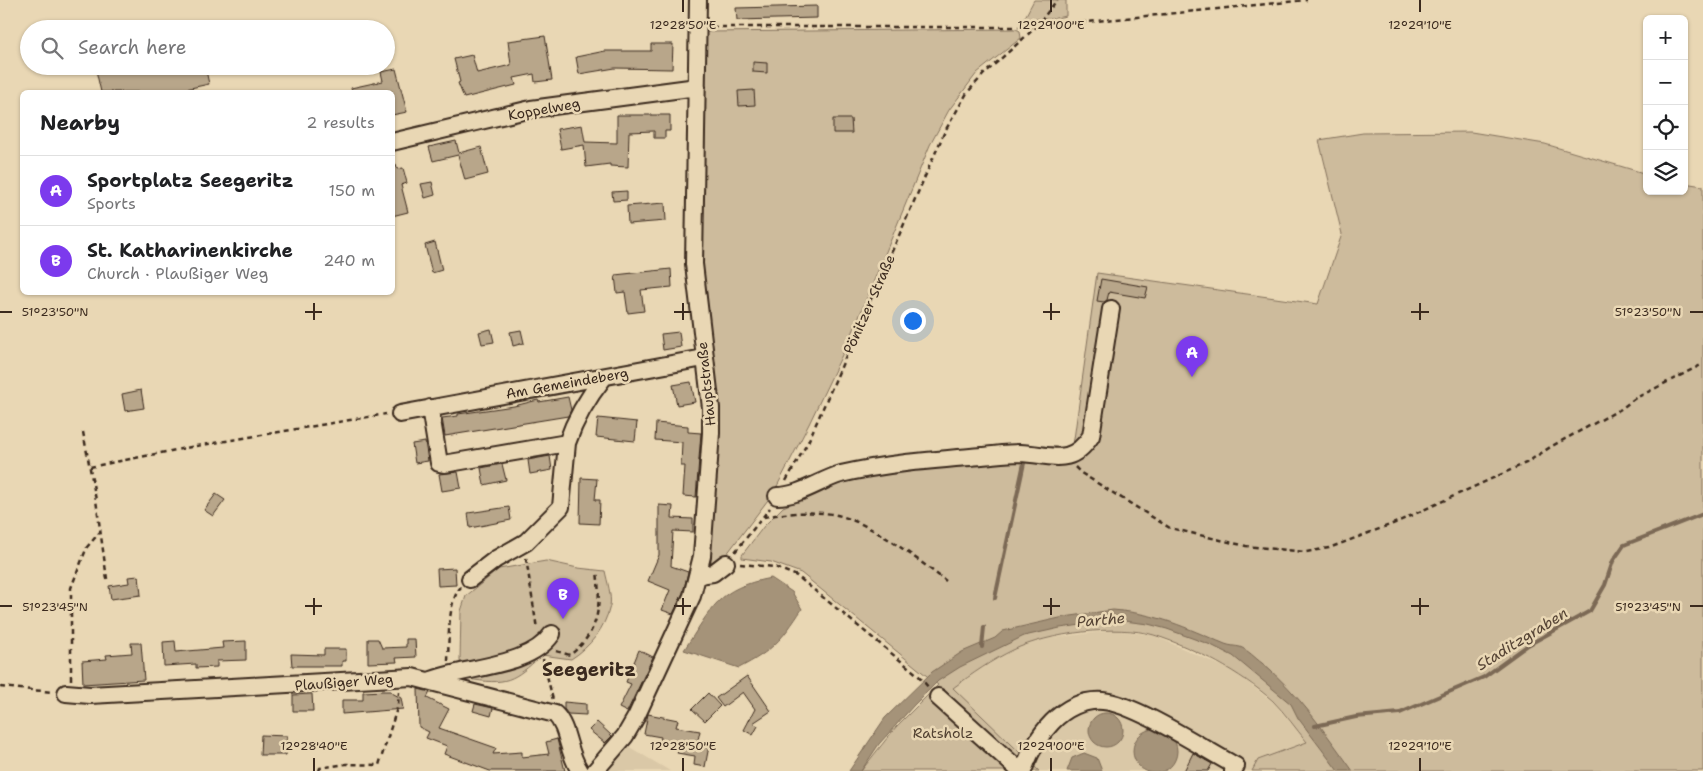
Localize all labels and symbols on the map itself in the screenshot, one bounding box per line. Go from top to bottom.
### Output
text: 12°28'50"E [650,17,716,33]
text: 12°29'00"E [1018,17,1084,33]
text: 12°29'10"E [1388,17,1452,33]
street label: Koppelweg [507,94,581,124]
street label: Pönitzer Straße [839,252,899,356]
text: 51°23'50"N [22,304,88,320]
text: 51°23'50"N [1615,304,1681,320]
your location [900,308,926,334]
pin: A [1176,336,1208,377]
street label: Hauptstraße [693,341,719,427]
street label: Am Gemeindeberg [504,363,630,403]
pin: B [547,578,579,619]
text: 51°23'45"N [22,599,88,615]
text: 51°23'45"N [1615,599,1681,615]
water label: Staditzgraben [1472,603,1572,675]
water label: Parthe [1076,608,1126,632]
district label: Seegeritz [542,657,636,682]
street label: Plaußiger Weg [294,670,394,694]
park label: Ratsholz [913,724,973,742]
text: 12°28'40"E [281,738,347,754]
text: 12°28'50"E [650,738,716,754]
text: 12°29'00"E [1018,738,1084,754]
text: 12°29'10"E [1388,738,1452,754]

